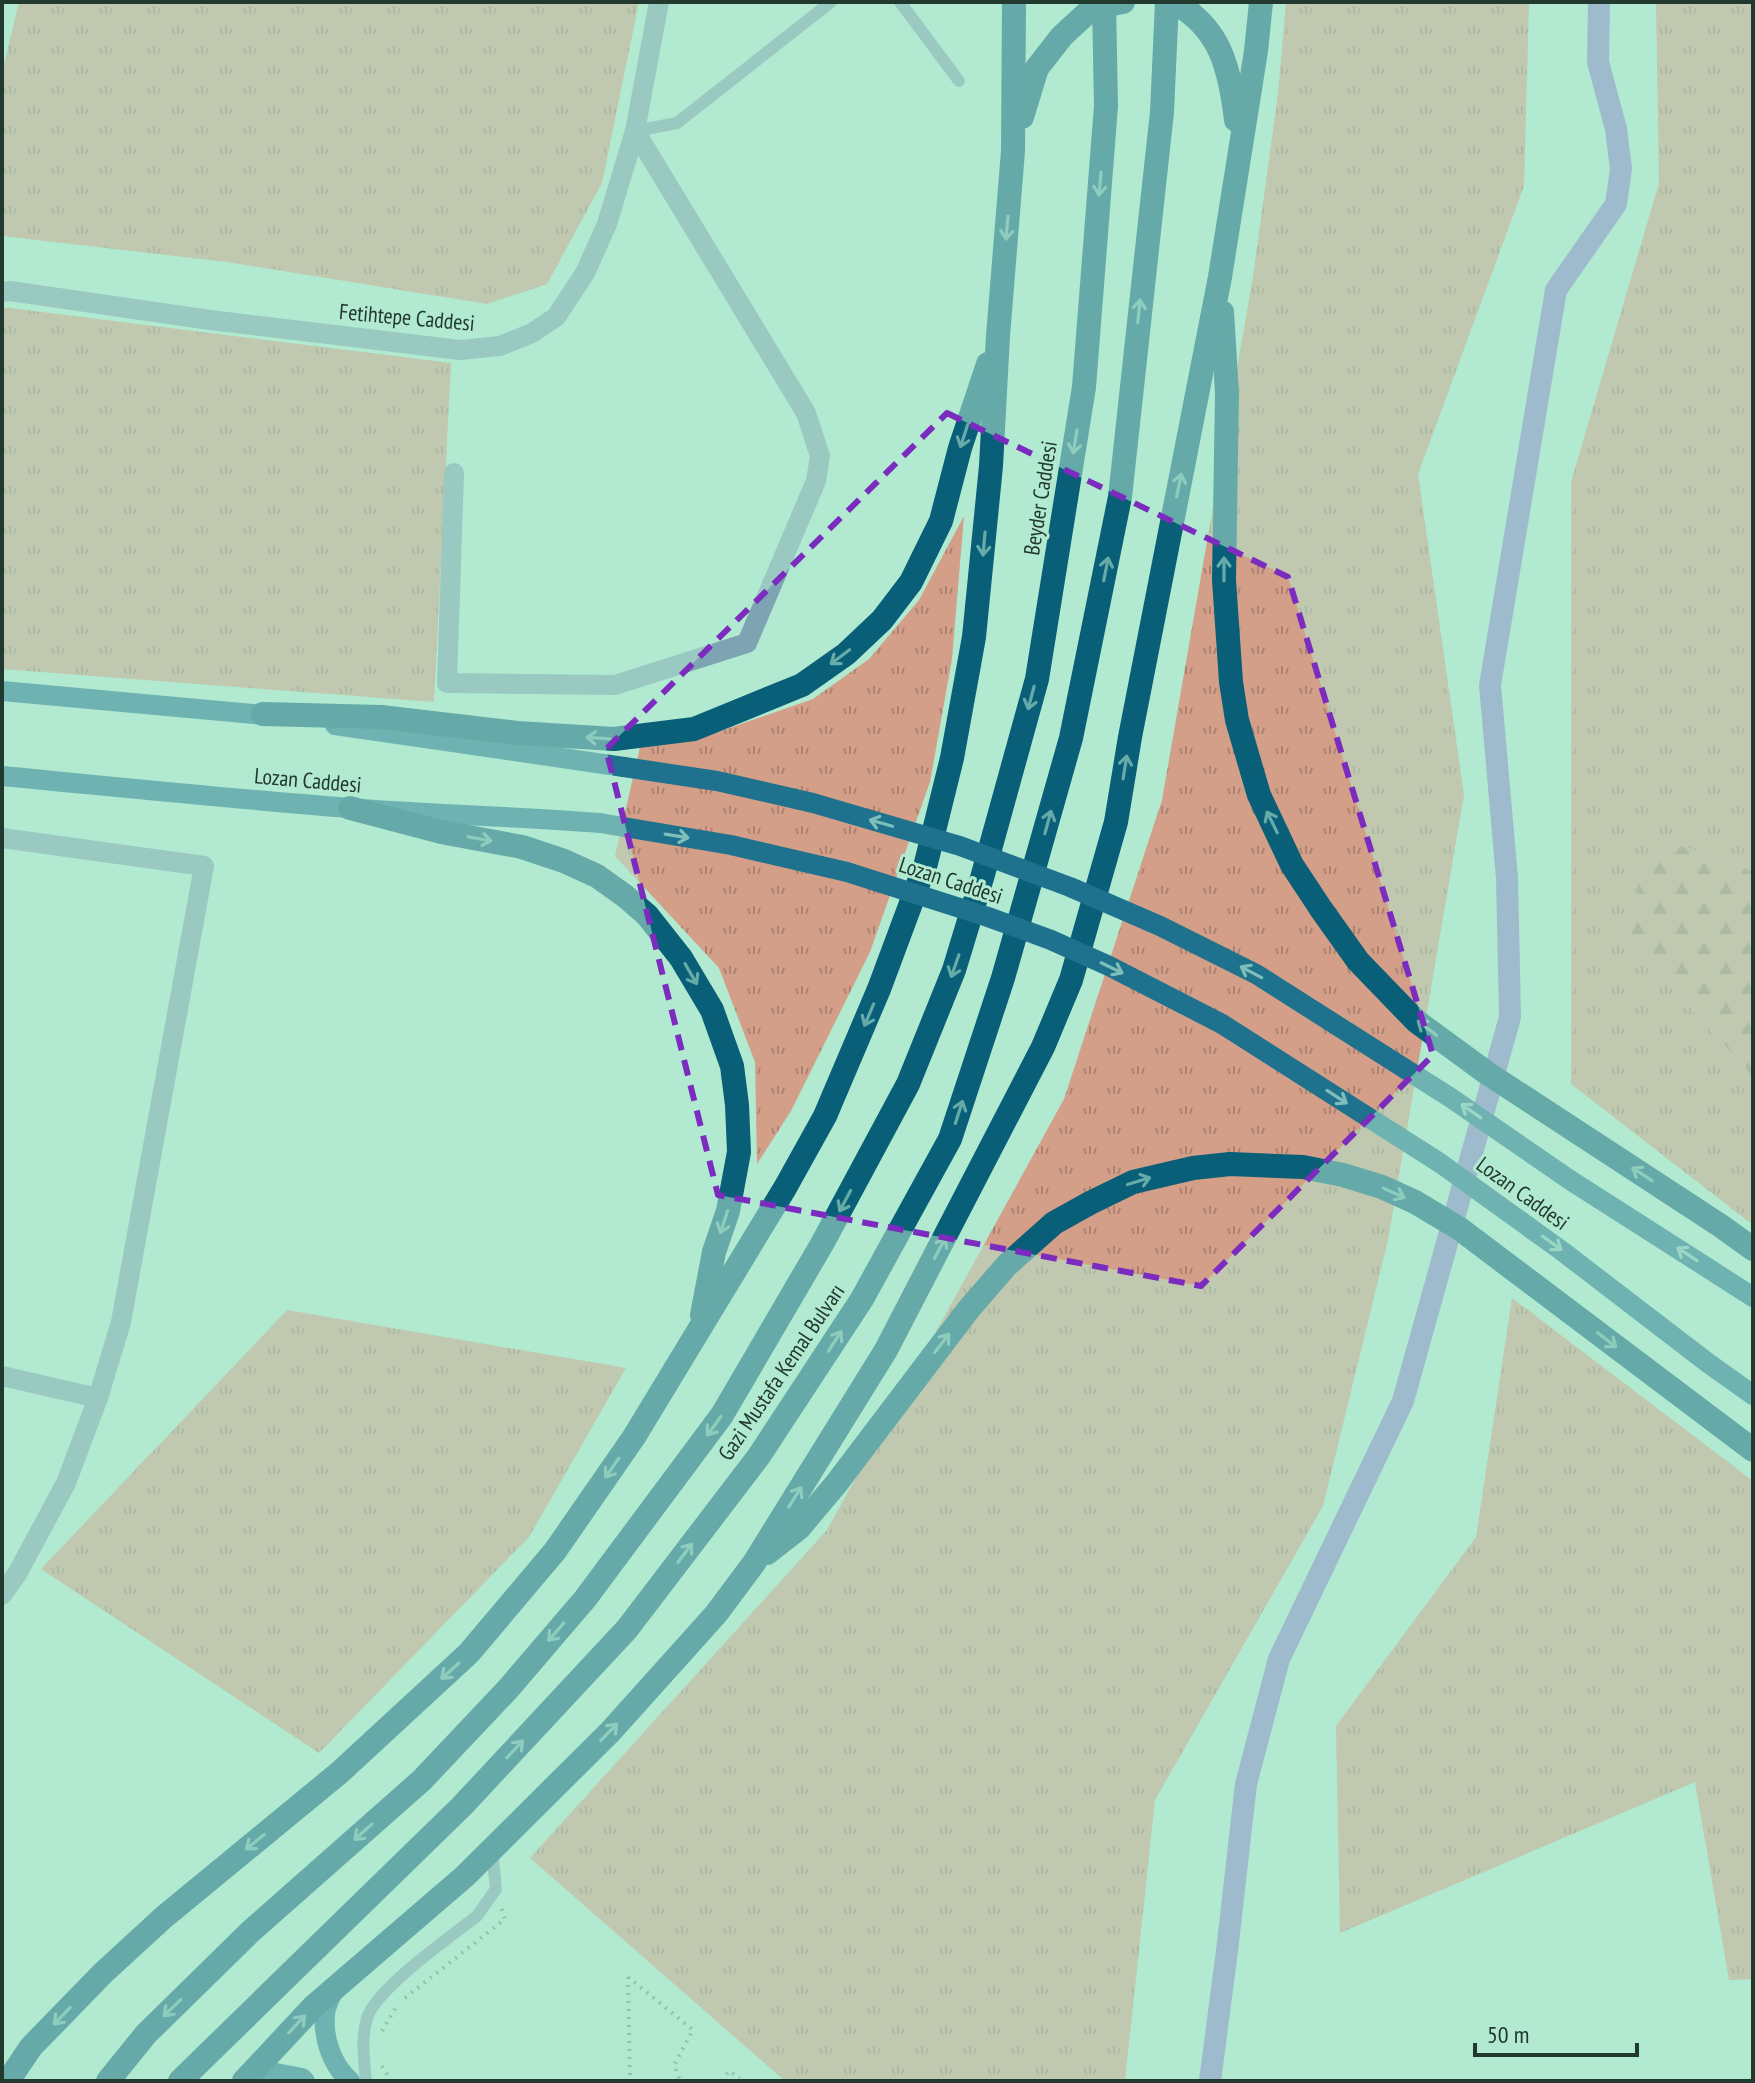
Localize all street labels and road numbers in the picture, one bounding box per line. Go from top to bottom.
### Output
street label: Fetihtepe Caddesi [338,297,476,337]
street label: Beyder Caddesi [1017,439,1063,557]
street label: Lozan Caddesi [253,761,363,799]
street label: Lozan Caddesi [896,850,1006,910]
street label: Lozan Caddesi [1471,1150,1575,1236]
street label: Gazi Mustafa Kemal Bulvarı [711,1278,851,1466]

